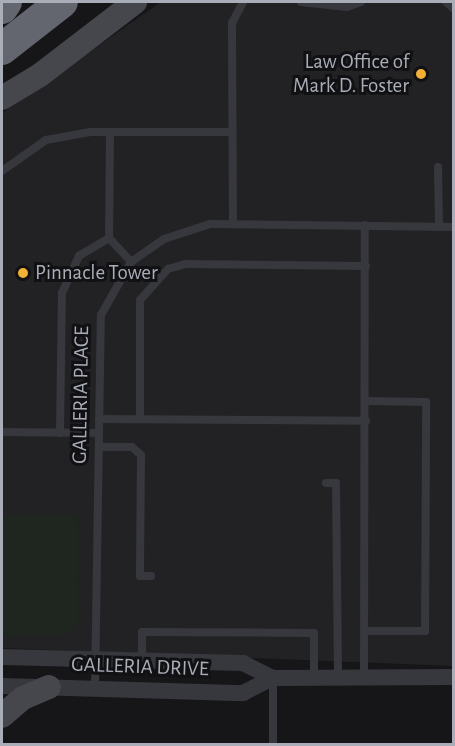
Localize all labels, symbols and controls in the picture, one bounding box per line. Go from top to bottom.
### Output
place label: Law Office of Mark D. Foster [293,49,409,99]
marker: Law Office of Mark D. Foster [414,67,428,81]
place label: Pinnacle Tower [35,260,158,286]
marker: Pinnacle Tower [16,266,30,280]
street label: GALLERIA PLACE [67,326,95,464]
street label: GALLERIA DRIVE [71,652,209,682]

